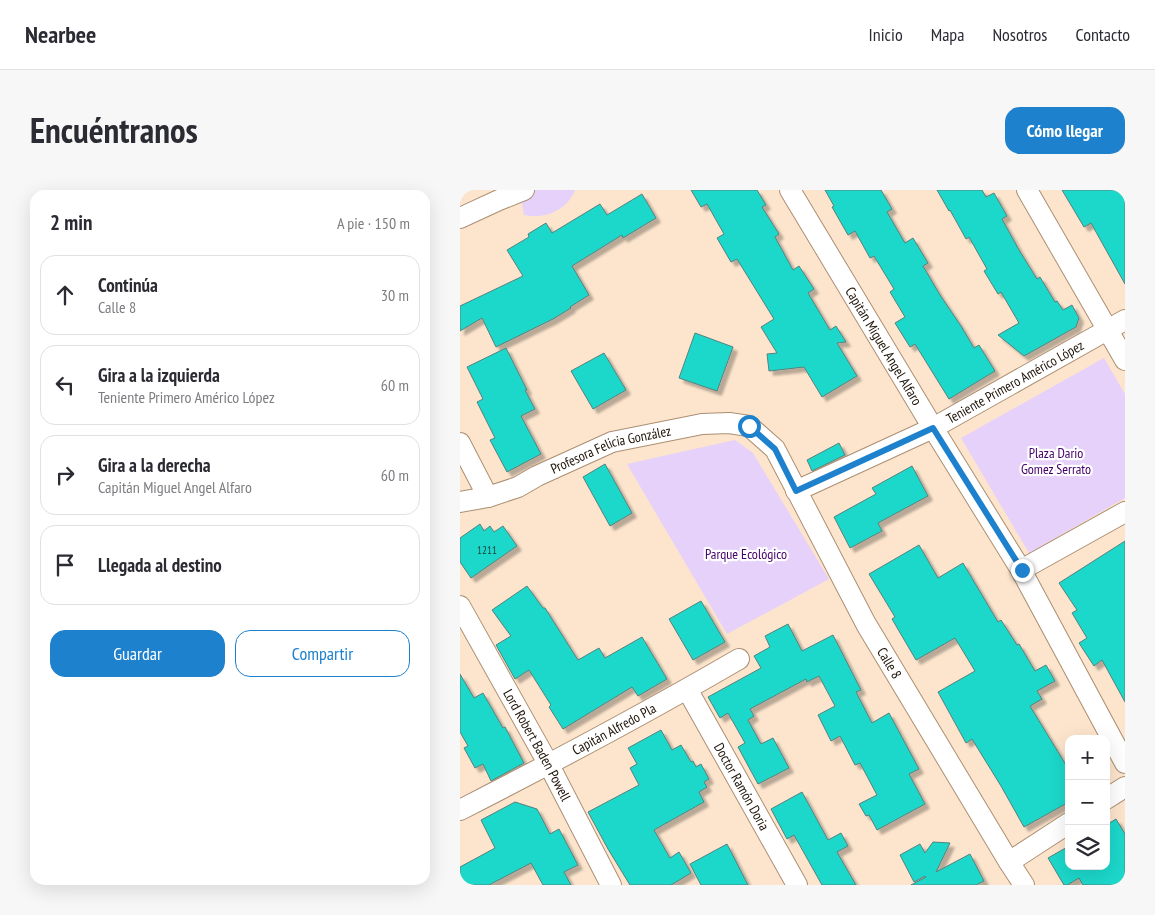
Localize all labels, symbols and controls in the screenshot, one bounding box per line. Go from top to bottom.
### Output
text: Nearbee [25,19,96,50]
text: Inicio [869,23,903,46]
text: Mapa [931,23,964,46]
text: Nosotros [992,23,1047,46]
text: Contacto [1075,23,1130,46]
text: Encuéntranos [30,107,198,153]
button: Cómo llegar [1005,107,1125,154]
text: 2 min [50,209,92,236]
text: A pie · 150 m [337,213,410,233]
text: Continúa [98,273,158,297]
icon: ahead [51,281,79,309]
street label: Capitán Miguel Angel Alfaro [841,284,926,408]
text: 30 m [381,285,409,305]
text: Calle 8 [98,297,136,317]
street label: Teniente Primero Américo López [943,336,1087,428]
text: Gira a la izquierda [98,363,220,387]
icon: left [51,371,79,399]
text: 60 m [381,375,409,395]
text: Teniente Primero Américo López [98,387,275,407]
route start [738,415,761,438]
street label: Profesora Felicia González [548,421,672,478]
park label: Plaza Dario Gomez Serrato [1021,444,1091,478]
text: Gira a la derecha [98,453,211,477]
icon: right [51,461,79,489]
text: 60 m [381,465,409,485]
text: Capitán Miguel Angel Alfaro [98,477,252,497]
house number: 1211 [477,543,497,557]
park label: Parque Ecológico [705,545,787,563]
icon: arrive [51,551,79,579]
text: Llegada al destino [98,553,222,577]
route end [1011,559,1034,582]
button: Guardar [50,630,225,677]
button: Compartir [235,630,410,677]
street label: Calle 8 [873,644,906,682]
street label: Lord Robert Baden Powell [499,686,575,805]
street label: Capitán Alfredo Pla [569,699,659,759]
map controls [1065,735,1110,870]
button: + [1065,735,1110,780]
street label: Doctor Ramón Doria [710,740,774,834]
button: − [1065,780,1110,825]
button: layers [1065,825,1110,870]

